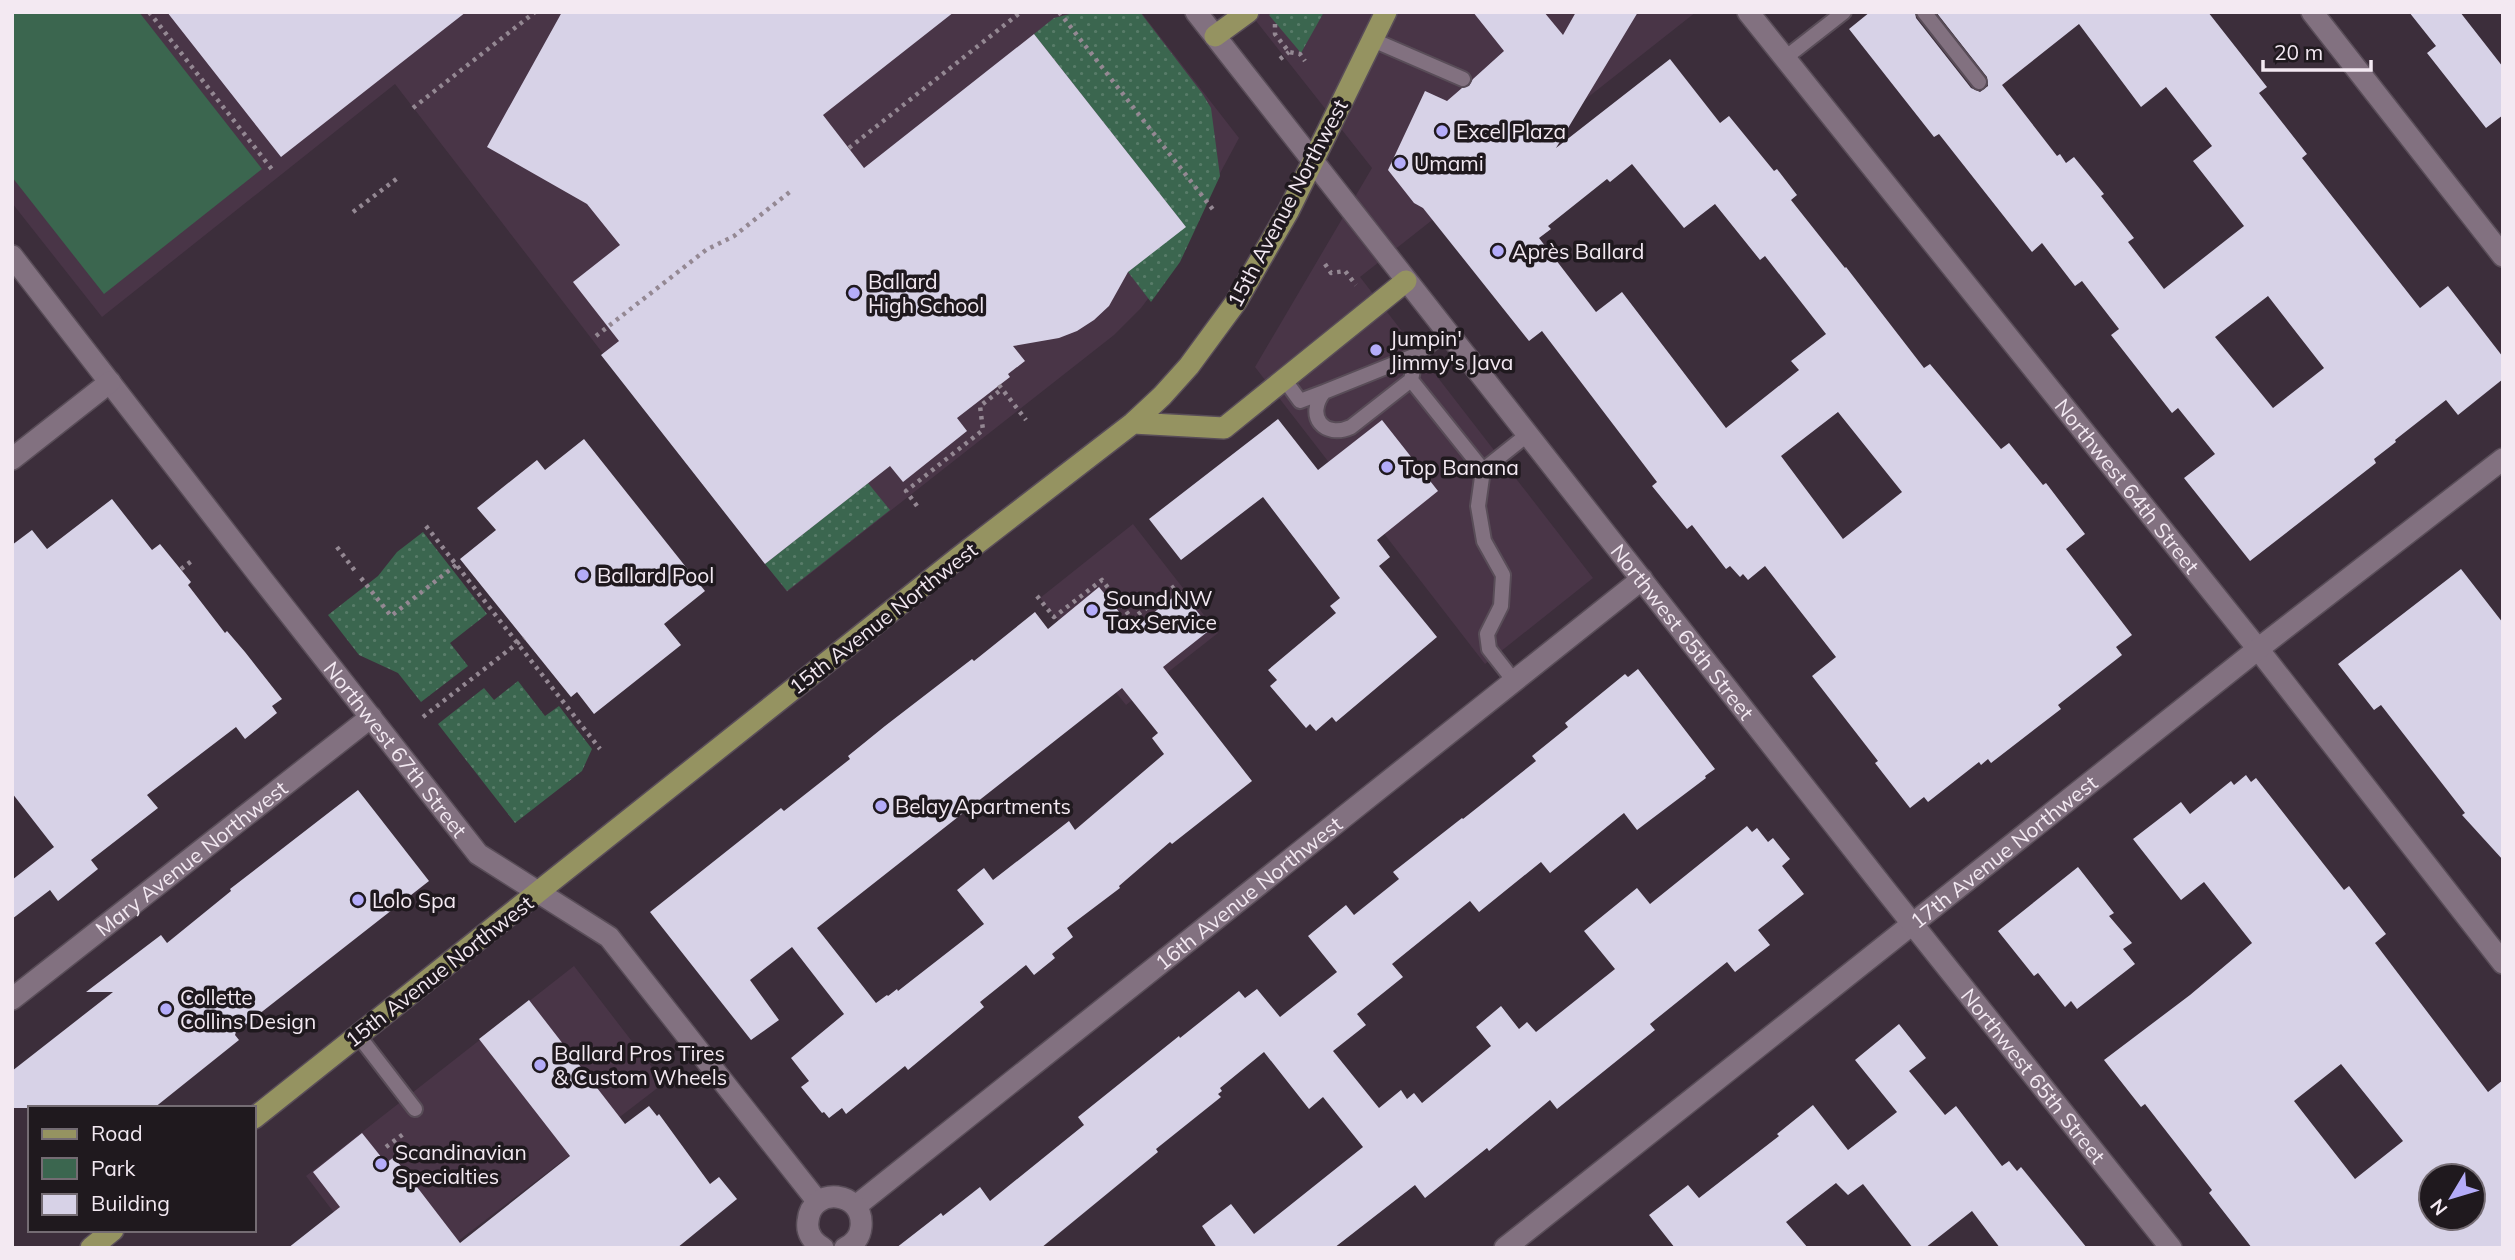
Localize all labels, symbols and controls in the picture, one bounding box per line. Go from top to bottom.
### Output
scale bar [2263,28,2372,72]
text: 20 m [2274,39,2323,65]
street label: 15th Avenue Northwest [1221,95,1353,311]
place label: Excel Plaza [1456,118,1566,144]
marker: Excel Plaza [1434,123,1450,139]
place label: Umami [1414,150,1484,176]
marker: Umami [1392,155,1408,171]
place label: Après Ballard [1512,238,1644,264]
marker: Après Ballard [1490,243,1506,259]
place label: Ballard High School [868,268,984,318]
marker: Ballard High School [846,285,862,301]
place label: Jumpin' Jimmy's Java [1390,325,1513,375]
marker: Jumpin' Jimmy's Java [1368,342,1384,358]
street label: Northwest 64th Street [2050,393,2205,579]
place label: Top Banana [1401,454,1519,480]
marker: Top Banana [1379,459,1395,475]
street label: 15th Avenue Northwest [784,536,982,700]
street label: Northwest 65th Street [1606,539,1760,725]
place label: Ballard Pool [597,562,714,588]
marker: Ballard Pool [575,567,591,583]
place label: Sound NW Tax Service [1106,585,1217,635]
marker: Sound NW Tax Service [1084,602,1100,618]
street label: Northwest 67th Street [319,656,473,843]
street label: 17th Avenue Northwest [1905,769,2102,934]
street label: Mary Avenue Northwest [90,775,292,942]
place label: Belay Apartments [895,793,1071,819]
marker: Belay Apartments [873,798,889,814]
street label: 16th Avenue Northwest [1150,811,1347,975]
place label: Lolo Spa [372,887,456,913]
street label: 15th Avenue Northwest [340,889,538,1053]
marker: Lolo Spa [350,892,366,908]
street label: Northwest 65th Street [1956,983,2111,1169]
place label: Collette Collins Design [180,984,316,1034]
marker: Collette Collins Design [158,1001,174,1017]
place label: Ballard Pros Tires & Custom Wheels [554,1040,727,1090]
marker: Ballard Pros Tires & Custom Wheels [532,1057,548,1073]
legend [28,1106,256,1232]
text: Road [91,1120,142,1146]
place label: Scandinavian Specialties [395,1139,527,1189]
text: Park [91,1155,135,1181]
marker: Scandinavian Specialties [373,1156,389,1172]
north arrow [2417,1162,2487,1232]
text: Building [91,1190,170,1216]
text: N [2425,1194,2452,1221]

